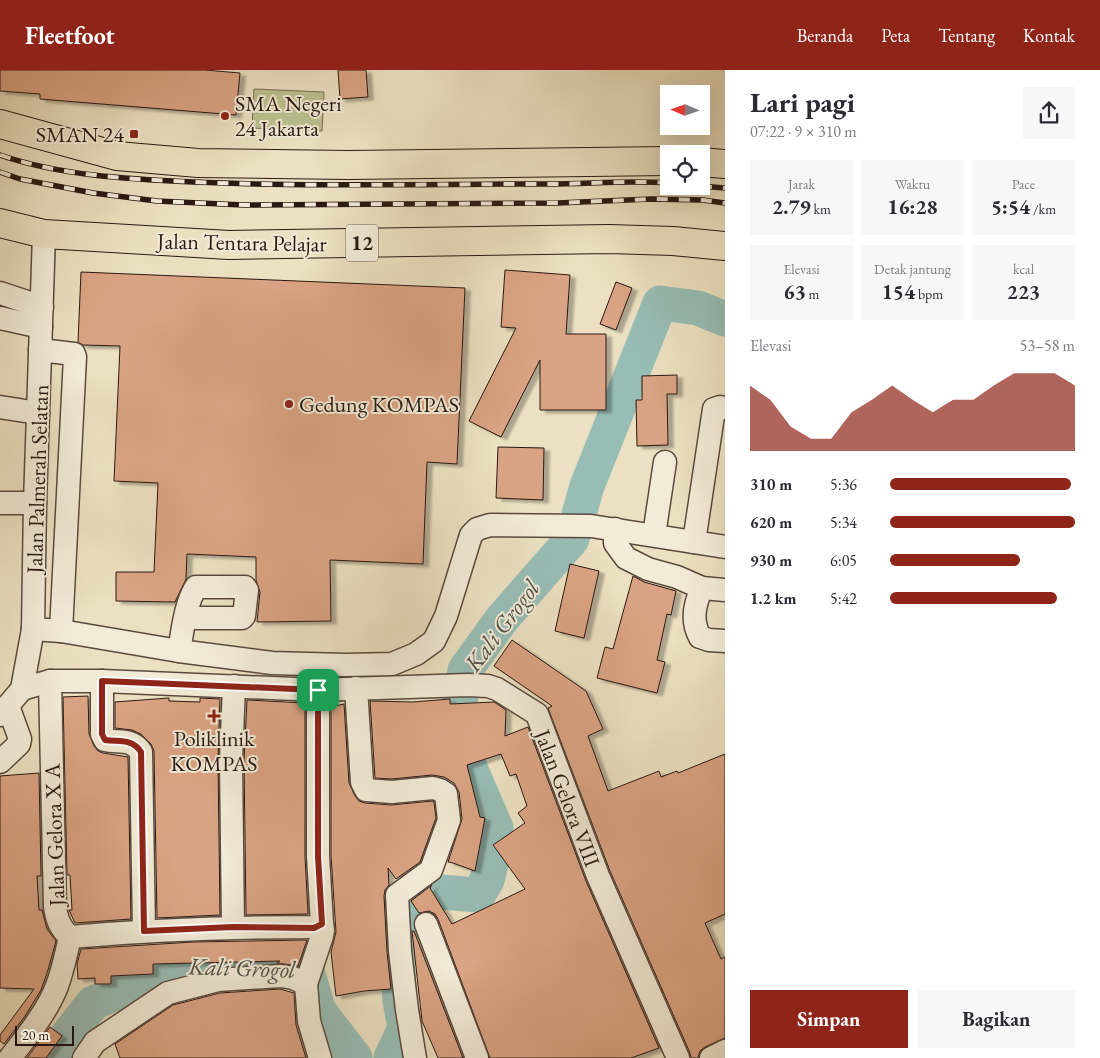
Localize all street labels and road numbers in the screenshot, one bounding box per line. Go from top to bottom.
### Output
road number: 12 [346,224,378,262]
street label: Jalan Tentara Pelajar [155,226,328,258]
street label: Jalan Palmerah Selatan [20,384,55,576]
street label: Jalan Gelora VIII [527,723,607,871]
street label: Jalan Gelora X A [37,762,72,909]

